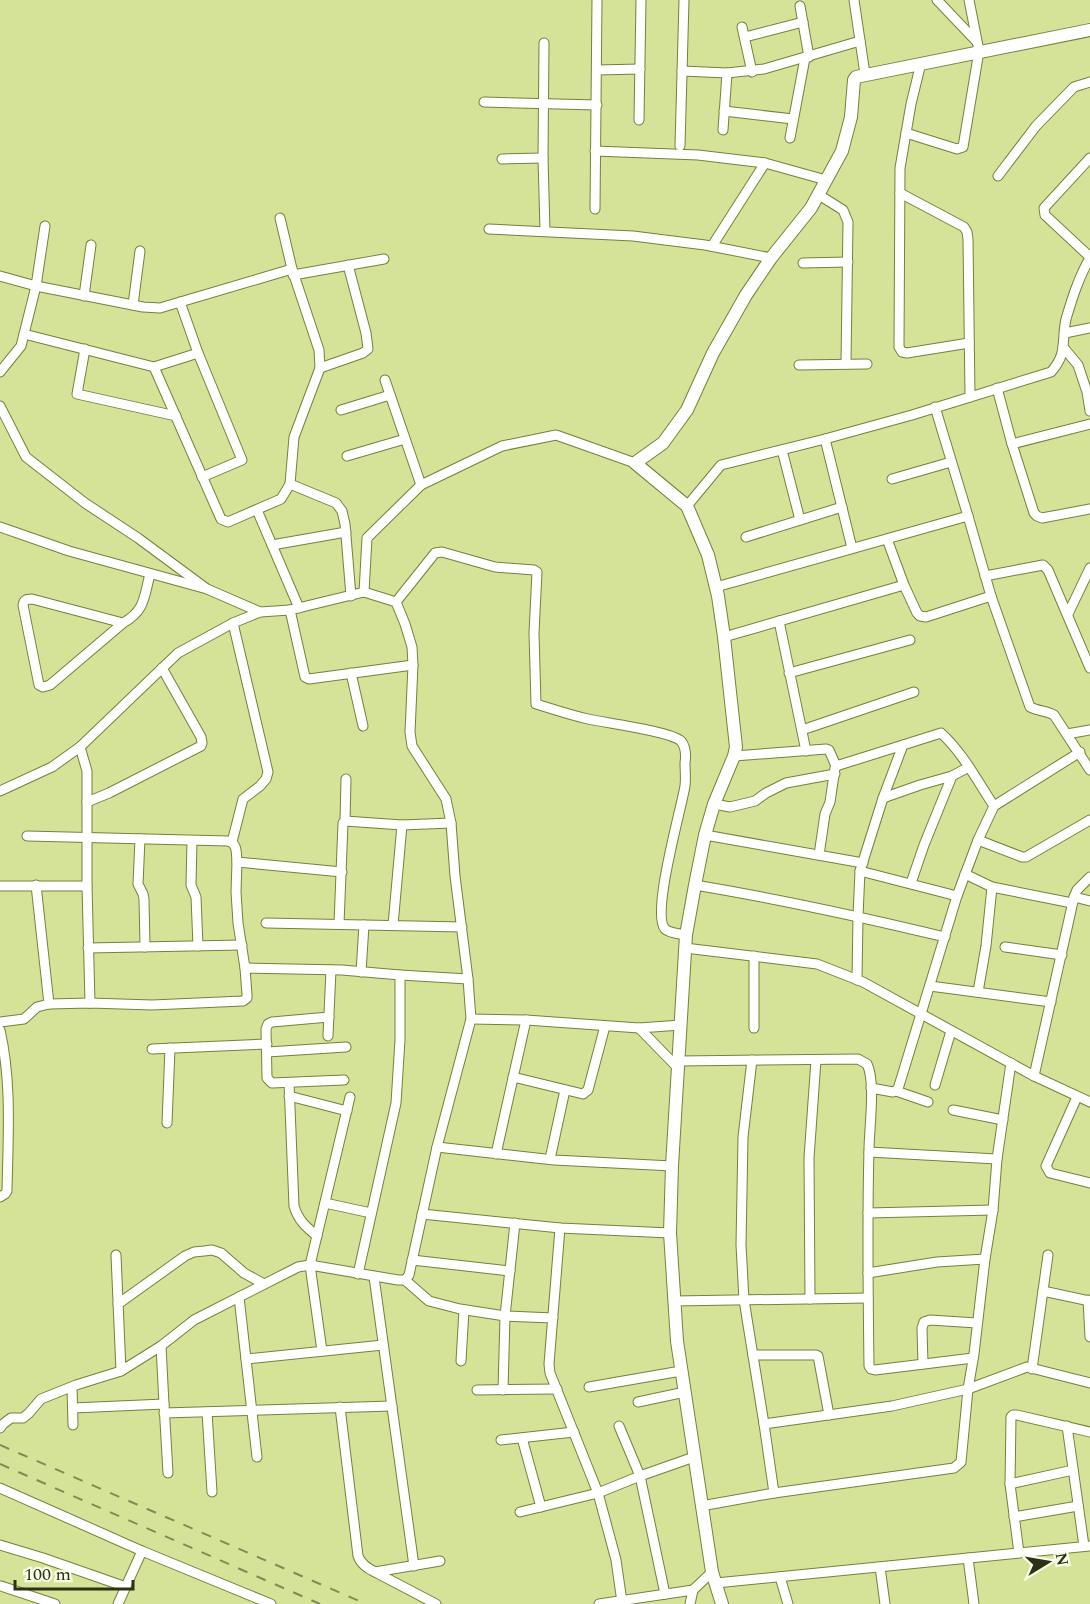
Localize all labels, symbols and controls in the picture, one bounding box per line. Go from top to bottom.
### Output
north arrow [1018,1532,1078,1592]
text: N [1049,1551,1075,1568]
scale bar [15,1553,134,1591]
text: 100 m [24,1561,71,1588]

